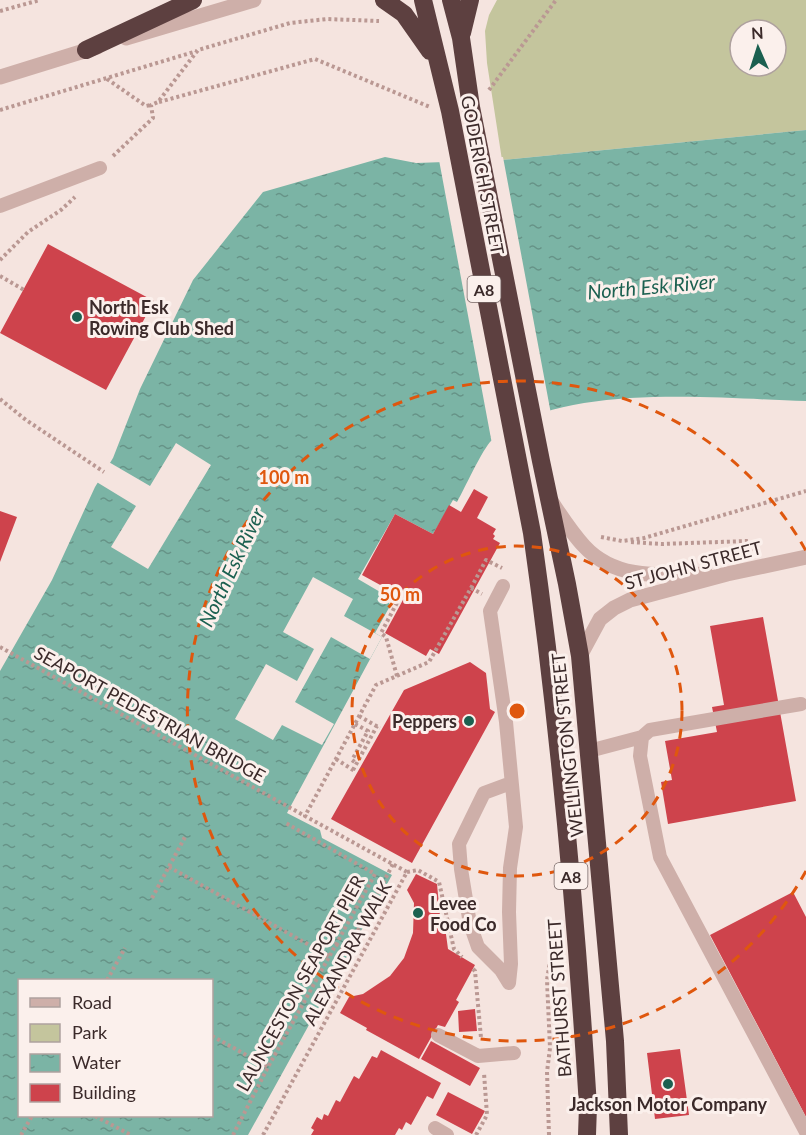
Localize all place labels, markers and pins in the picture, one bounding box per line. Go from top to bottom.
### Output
place label: North Esk Rowing Club Shed [89,296,234,339]
marker: North Esk Rowing Club Shed [70,310,84,324]
centre of rings [507,701,527,721]
place label: Peppers [392,710,457,732]
marker: Peppers [462,714,476,728]
place label: Levee Food Co [430,892,497,935]
marker: Levee Food Co [411,906,425,920]
marker: Jackson Motor Company [661,1077,675,1091]
place label: Jackson Motor Company [569,1093,768,1115]

